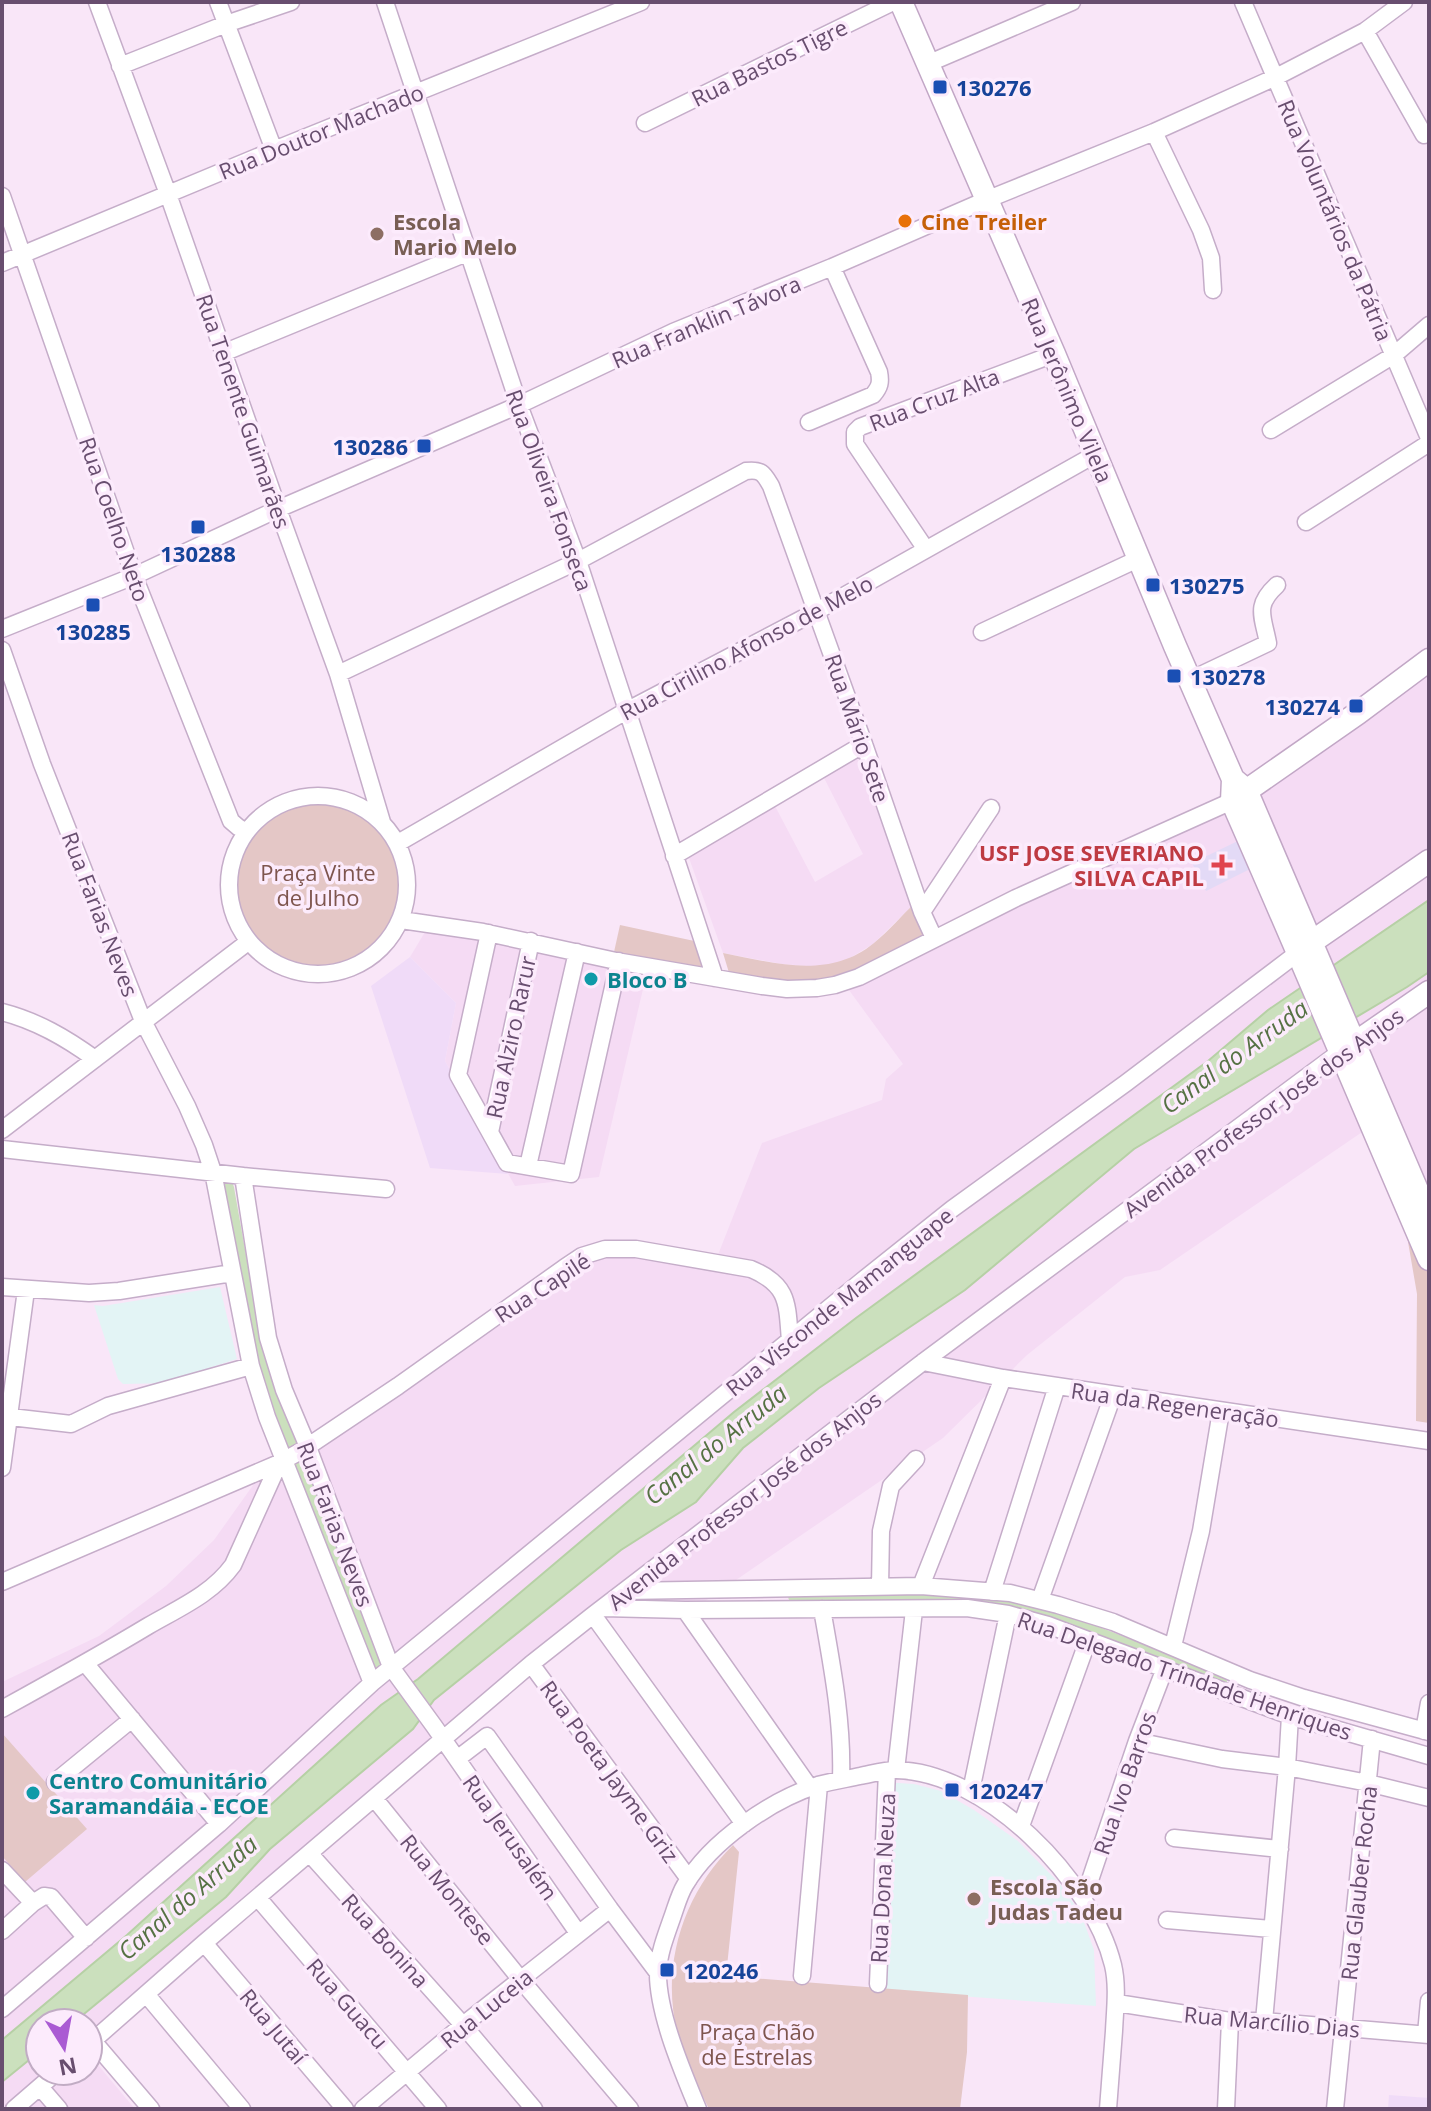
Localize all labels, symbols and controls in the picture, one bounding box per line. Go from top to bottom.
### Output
street label: Rua Bastos Tigre [686,11,852,113]
place label: 130276 [956,72,1031,102]
street label: Rua Doutor Machado [214,76,428,186]
marker: 130276 [931,78,949,96]
street label: Rua Voluntários da Pátria [1272,95,1400,345]
place label: Escola Mario Melo [393,206,517,261]
place label: Cine Treiler [921,206,1047,236]
marker: Cine Treiler [896,212,914,230]
marker: Escola Mario Melo [368,225,386,243]
street label: Rua Franklin Távora [607,268,805,374]
street label: Rua Tenente Guimarães [190,290,298,532]
street label: Rua Jerônimo Vilela [1015,293,1121,487]
street label: Rua Cruz Alta [865,360,1003,438]
street label: Rua Oliveira Fonseca [500,385,600,595]
place label: 130286 [333,431,408,461]
street label: Rua Coelho Neto [73,433,157,605]
marker: 130286 [415,437,433,455]
marker: 130288 [189,518,207,536]
place label: 130288 [160,538,236,568]
street label: Rua Cirilino Afonso de Melo [614,567,878,727]
place label: 130275 [1169,570,1244,600]
marker: 130275 [1144,576,1162,594]
marker: 130285 [84,596,102,614]
place label: 130285 [55,616,131,646]
street label: Rua Mário Sete [819,650,897,806]
place label: 130278 [1190,661,1265,691]
marker: 130278 [1165,667,1183,685]
place label: 130274 [1265,691,1340,721]
marker: 130274 [1347,697,1365,715]
street label: Rua Farias Neves [56,827,146,1001]
place label: USF JOSE SEVERIANO SILVA CAPIL [979,837,1204,892]
marker: USF JOSE SEVERIANO SILVA CAPIL [1211,854,1233,876]
park label: Praça Vinte de Julho [260,857,376,912]
street label: Rua Alziro Rarur [478,953,542,1121]
place label: Bloco B [607,964,688,994]
marker: Bloco B [582,970,600,988]
water label: Canal do Arruda [1154,991,1315,1121]
street label: Avenida Professor José dos Anjos [1117,1000,1409,1224]
street label: Rua Visconde Mamanguape [719,1200,959,1402]
street label: Rua Capilé [489,1245,595,1329]
street label: Rua da Regeneração [1069,1375,1281,1433]
water label: Canal do Arruda [637,1376,794,1512]
street label: Avenida Professor José dos Anjos [601,1384,887,1616]
street label: Rua Farias Neves [291,1437,381,1611]
street label: Rua Delegado Trindade Henriques [1014,1604,1356,1746]
street label: Rua Poeta Jayme Griz [534,1674,686,1868]
street label: Rua Ivo Barros [1086,1708,1162,1858]
place label: Centro Comunitário Saramandáia - ECOE [49,1765,269,1820]
street label: Rua Jerusalém [457,1768,565,1906]
place label: 120247 [968,1775,1043,1805]
marker: 120247 [943,1781,961,1799]
marker: Centro Comunitário Saramandáia - ECOE [24,1784,42,1802]
street label: Rua Glauber Rocha [1333,1784,1383,1982]
street label: Rua Dona Neuza [863,1792,901,1964]
water label: Canal do Arruda [110,1827,264,1967]
street label: Rua Montese [394,1827,502,1951]
place label: Escola São Judas Tadeu [988,1871,1123,1926]
street label: Rua Bonina [336,1886,436,1994]
marker: Escola São Judas Tadeu [965,1890,983,1908]
street label: Rua Guacu [300,1951,396,2055]
place label: 120246 [683,1955,758,1985]
marker: 120246 [658,1961,676,1979]
street label: Rua Luceia [434,1962,538,2054]
street label: Rua Jutaí [234,1982,315,2070]
street label: Rua Marcílio Dias [1183,1998,1361,2044]
north arrow [24,2007,104,2087]
park label: Praça Chão de Estrelas [699,2016,815,2071]
text: N [56,2051,80,2084]

